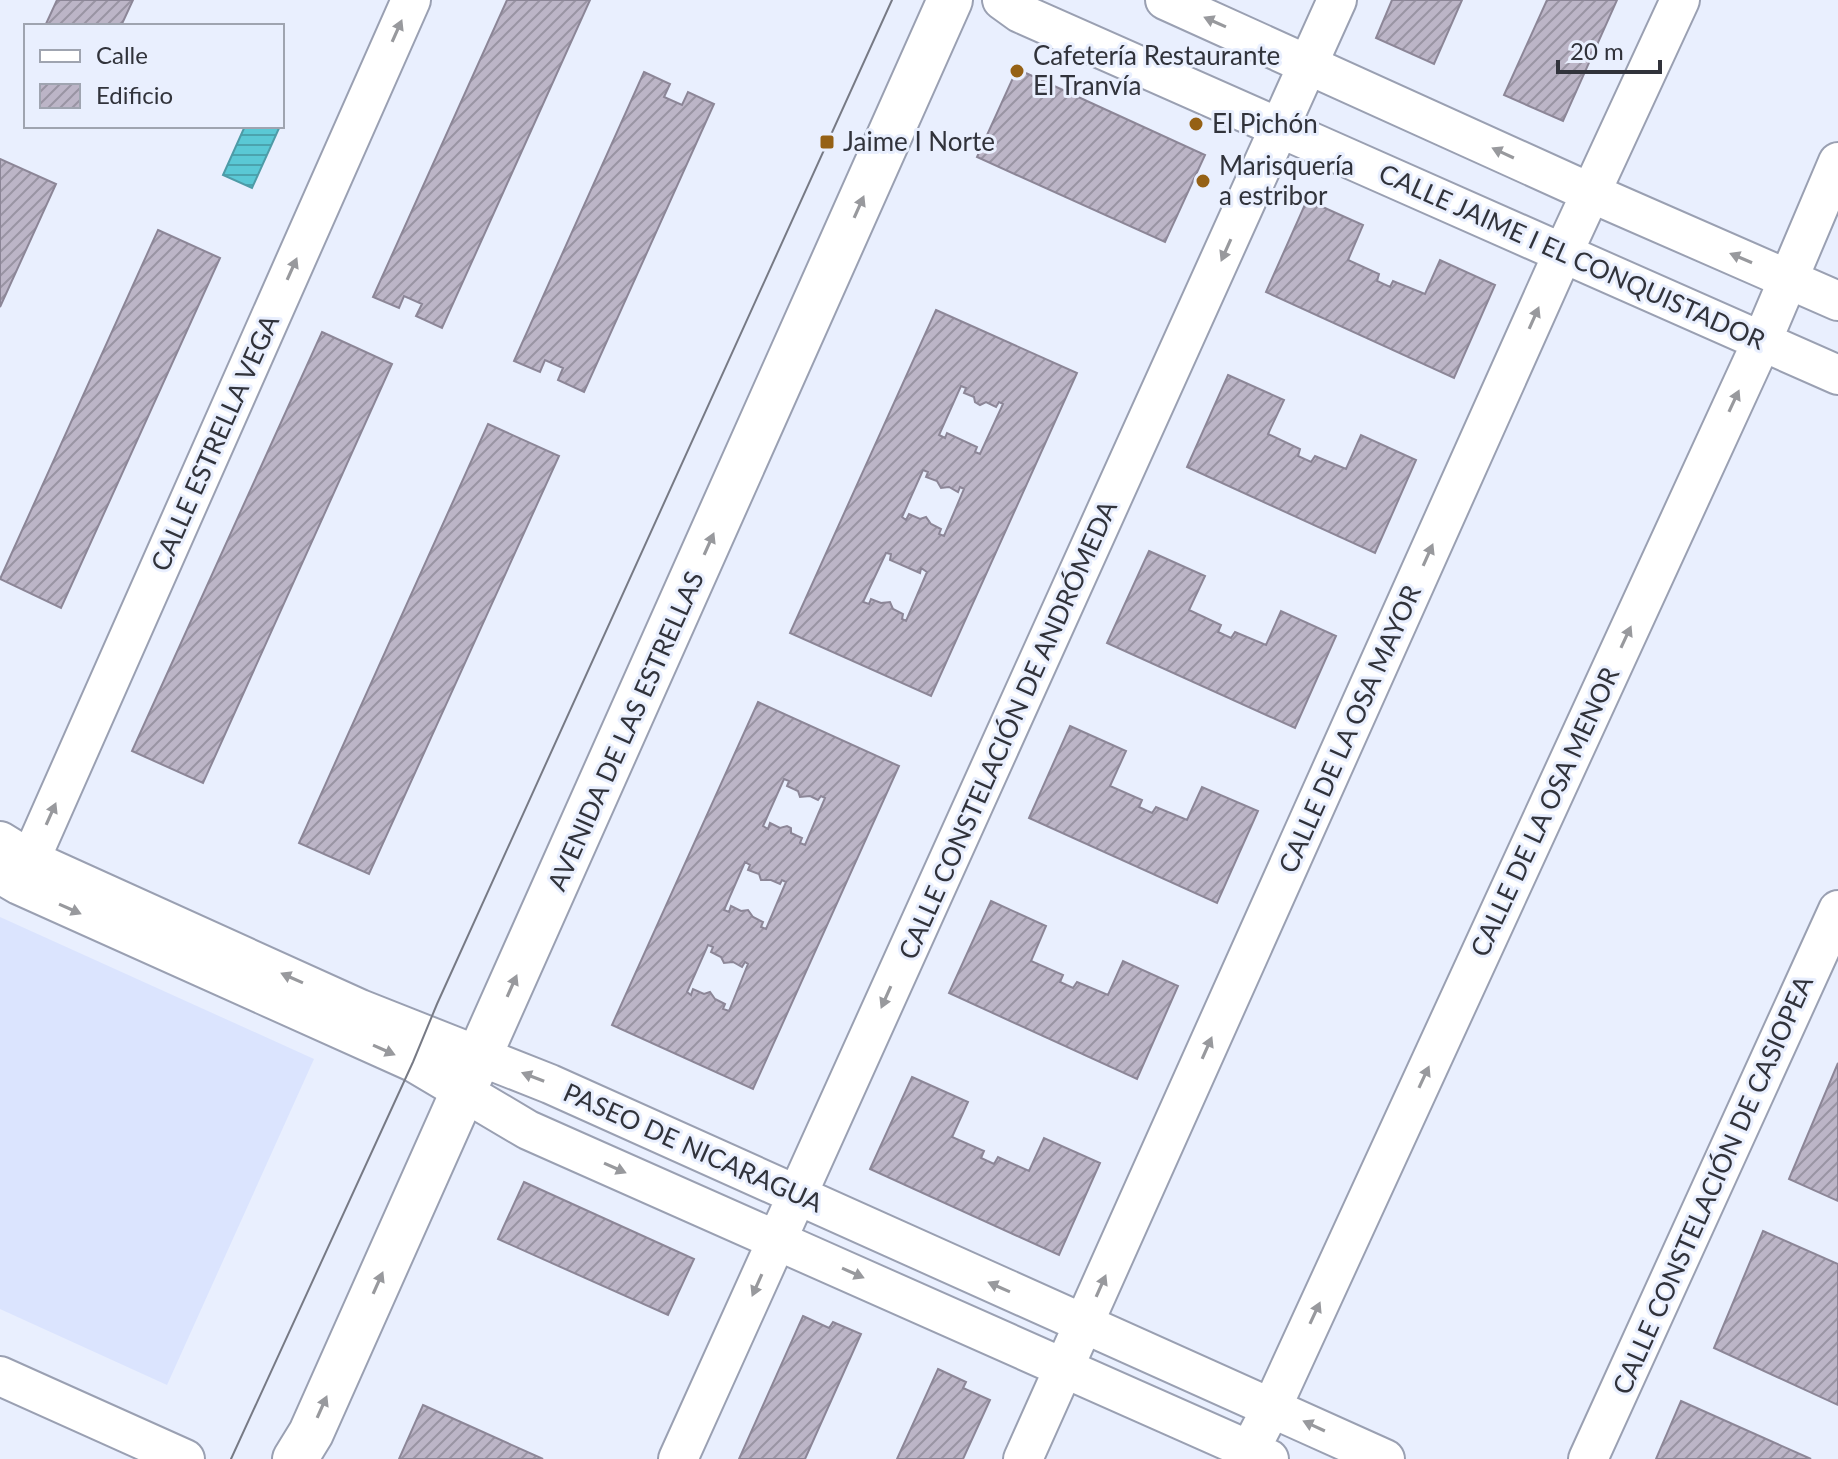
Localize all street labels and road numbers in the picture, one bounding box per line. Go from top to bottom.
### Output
street label: CALLE JAIME I EL CONQUISTADOR [1374,156,1771,356]
street label: CALLE ESTRELLA VEGA [143,309,285,576]
street label: CALLE CONSTELACIÓN DE ANDRÓMEDA [891,495,1123,964]
street label: AVENIDA DE LAS ESTRELLAS [540,566,710,895]
street label: CALLE DE LA OSA MAYOR [1271,579,1427,878]
street label: CALLE DE LA OSA MENOR [1463,661,1626,961]
street label: CALLE CONSTELACIÓN DE CASIOPEA [1605,970,1819,1399]
street label: PASEO DE NICARAGUA [559,1075,828,1219]

